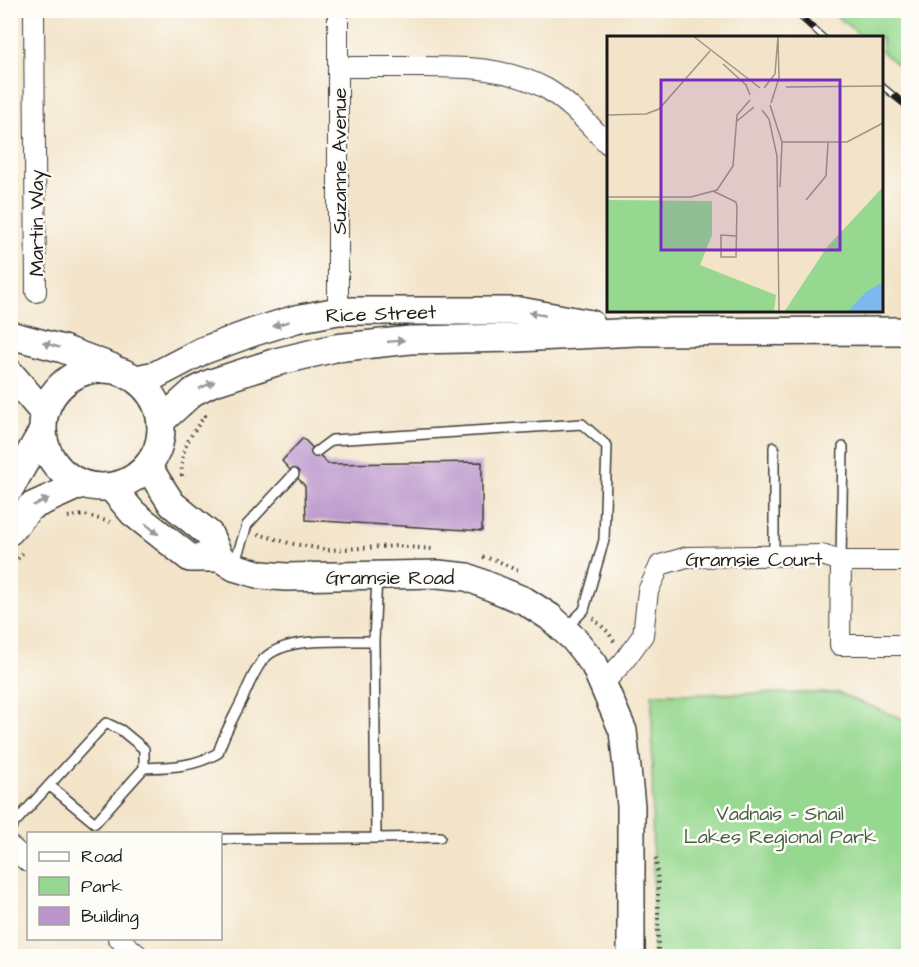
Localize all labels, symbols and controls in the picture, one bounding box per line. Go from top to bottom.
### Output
inset map [607,36,883,312]
street label: Suzanne Avenue [326,87,354,234]
street label: Martin Way [23,170,52,276]
street label: Rice Street [325,298,437,330]
one-way arrow [527,309,546,318]
one-way arrow [272,320,290,329]
one-way arrow [387,336,406,346]
one-way arrow [42,340,60,349]
one-way arrow [199,381,216,390]
one-way arrow [33,497,51,507]
one-way arrow [144,522,160,535]
street label: Gramsie Court [685,546,823,574]
street label: Gramsie Road [326,564,454,592]
park label: Vadnais - Snail Lakes Regional Park [684,800,876,852]
legend [27,832,222,940]
text: Road [81,844,122,869]
text: Park [81,874,123,899]
text: Building [81,904,139,930]

